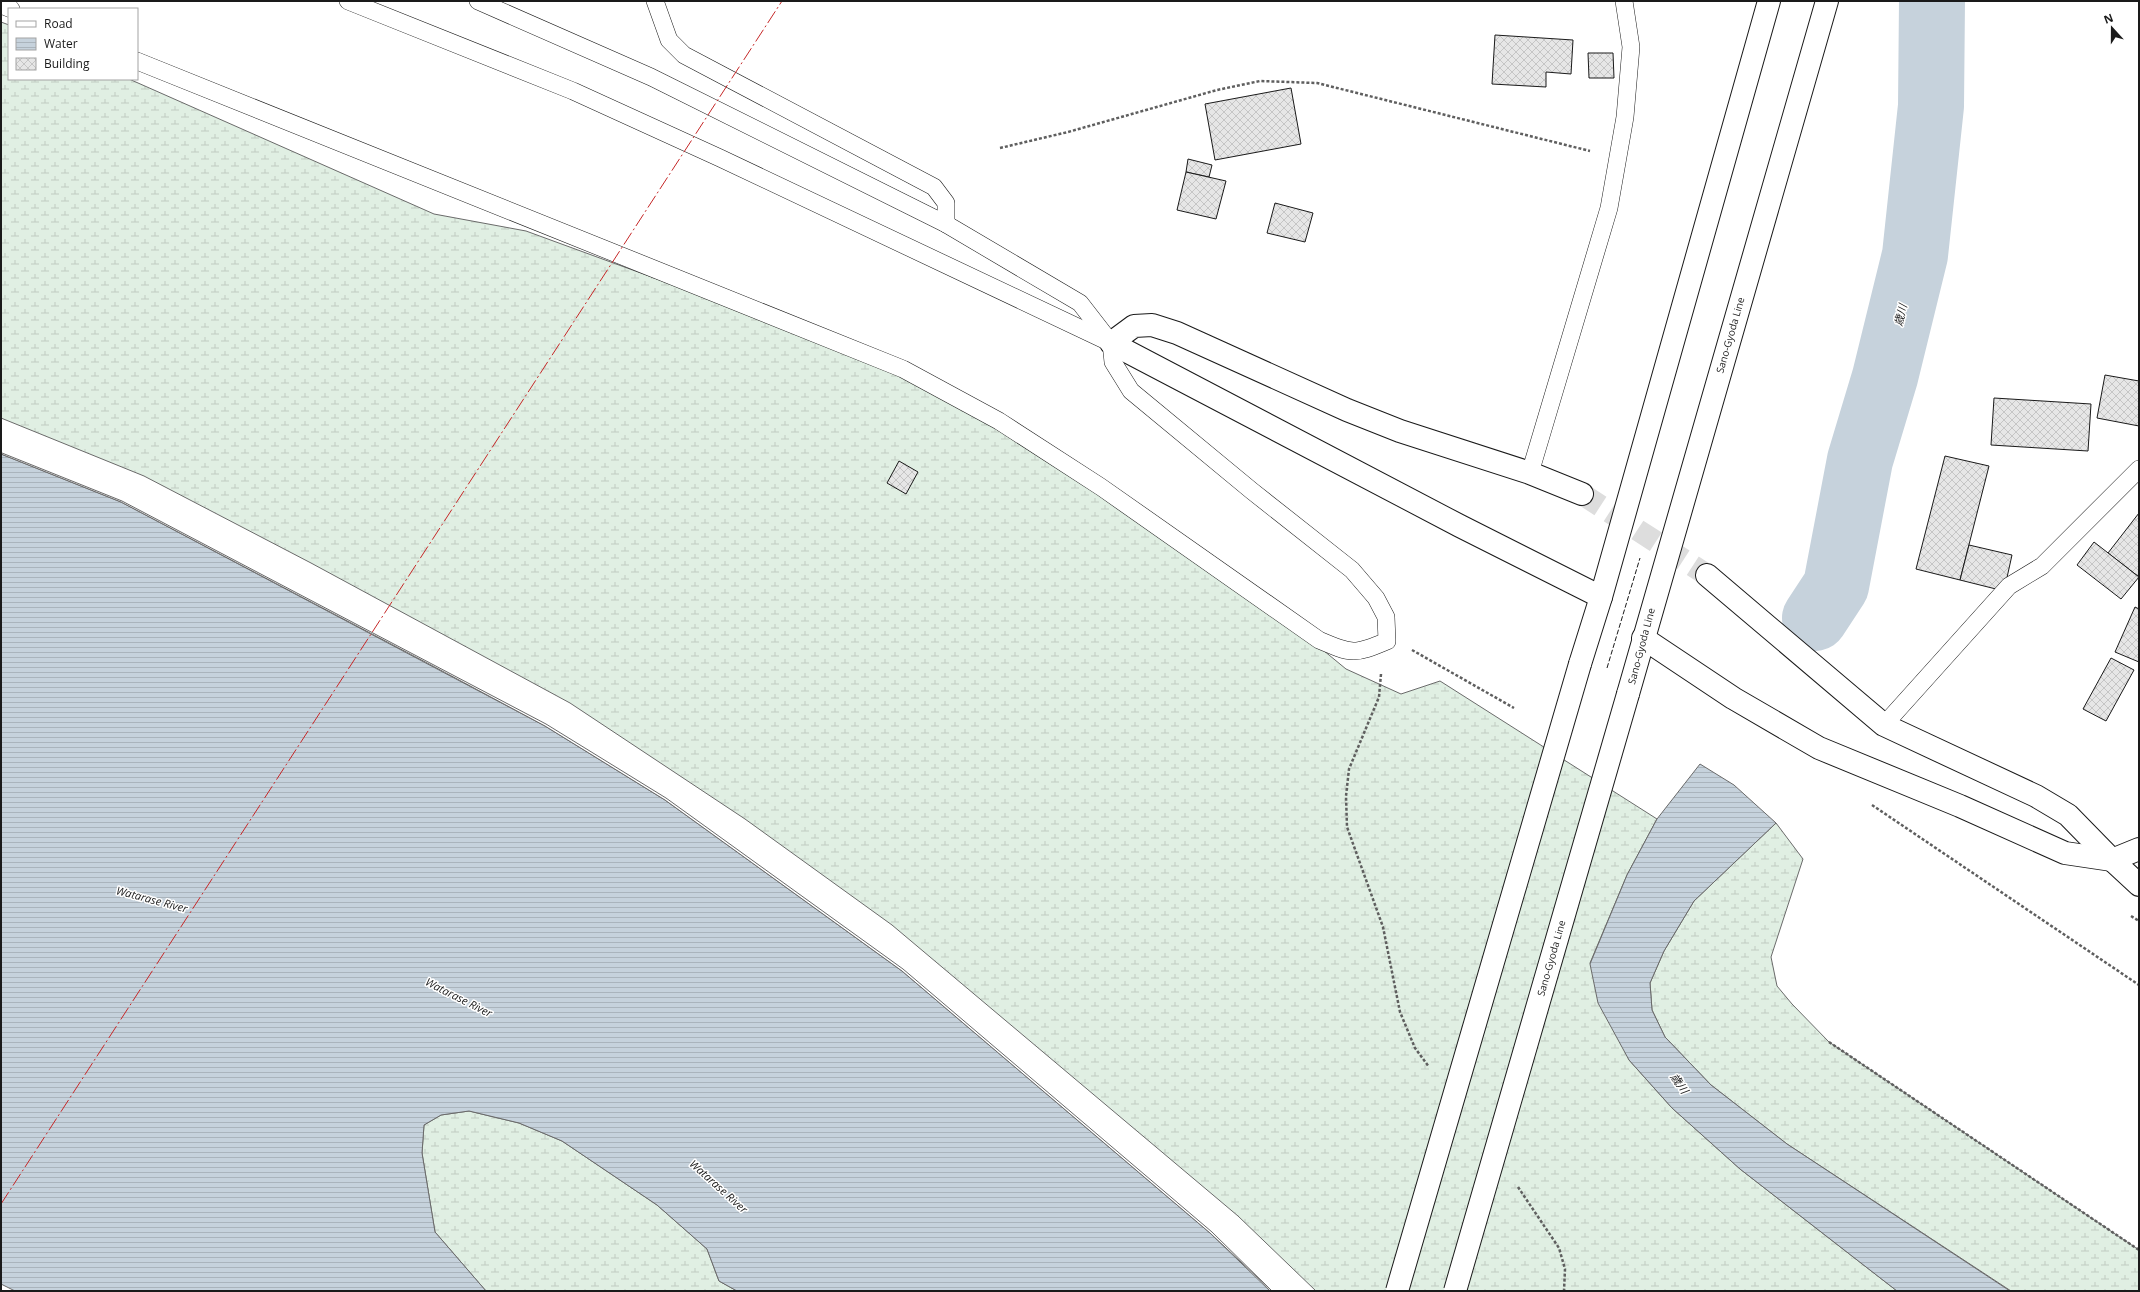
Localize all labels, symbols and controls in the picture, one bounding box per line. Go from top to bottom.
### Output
legend [8,8,138,80]
north arrow [2092,8,2132,48]
text: N [2101,10,2115,27]
text: Road [44,15,73,32]
text: Water [44,35,78,52]
text: Building [44,55,90,72]
street label: Sano-Gyoda Line [1712,295,1748,375]
water label: 歳川 [1890,302,1910,327]
street label: Sano-Gyoda Line [1624,606,1658,686]
water label: Watarase River [115,882,190,916]
street label: Sano-Gyoda Line [1533,918,1569,998]
water label: Watarase River [423,974,496,1021]
water label: 歳川 [1668,1070,1693,1097]
water label: Watarase River [687,1156,752,1216]

